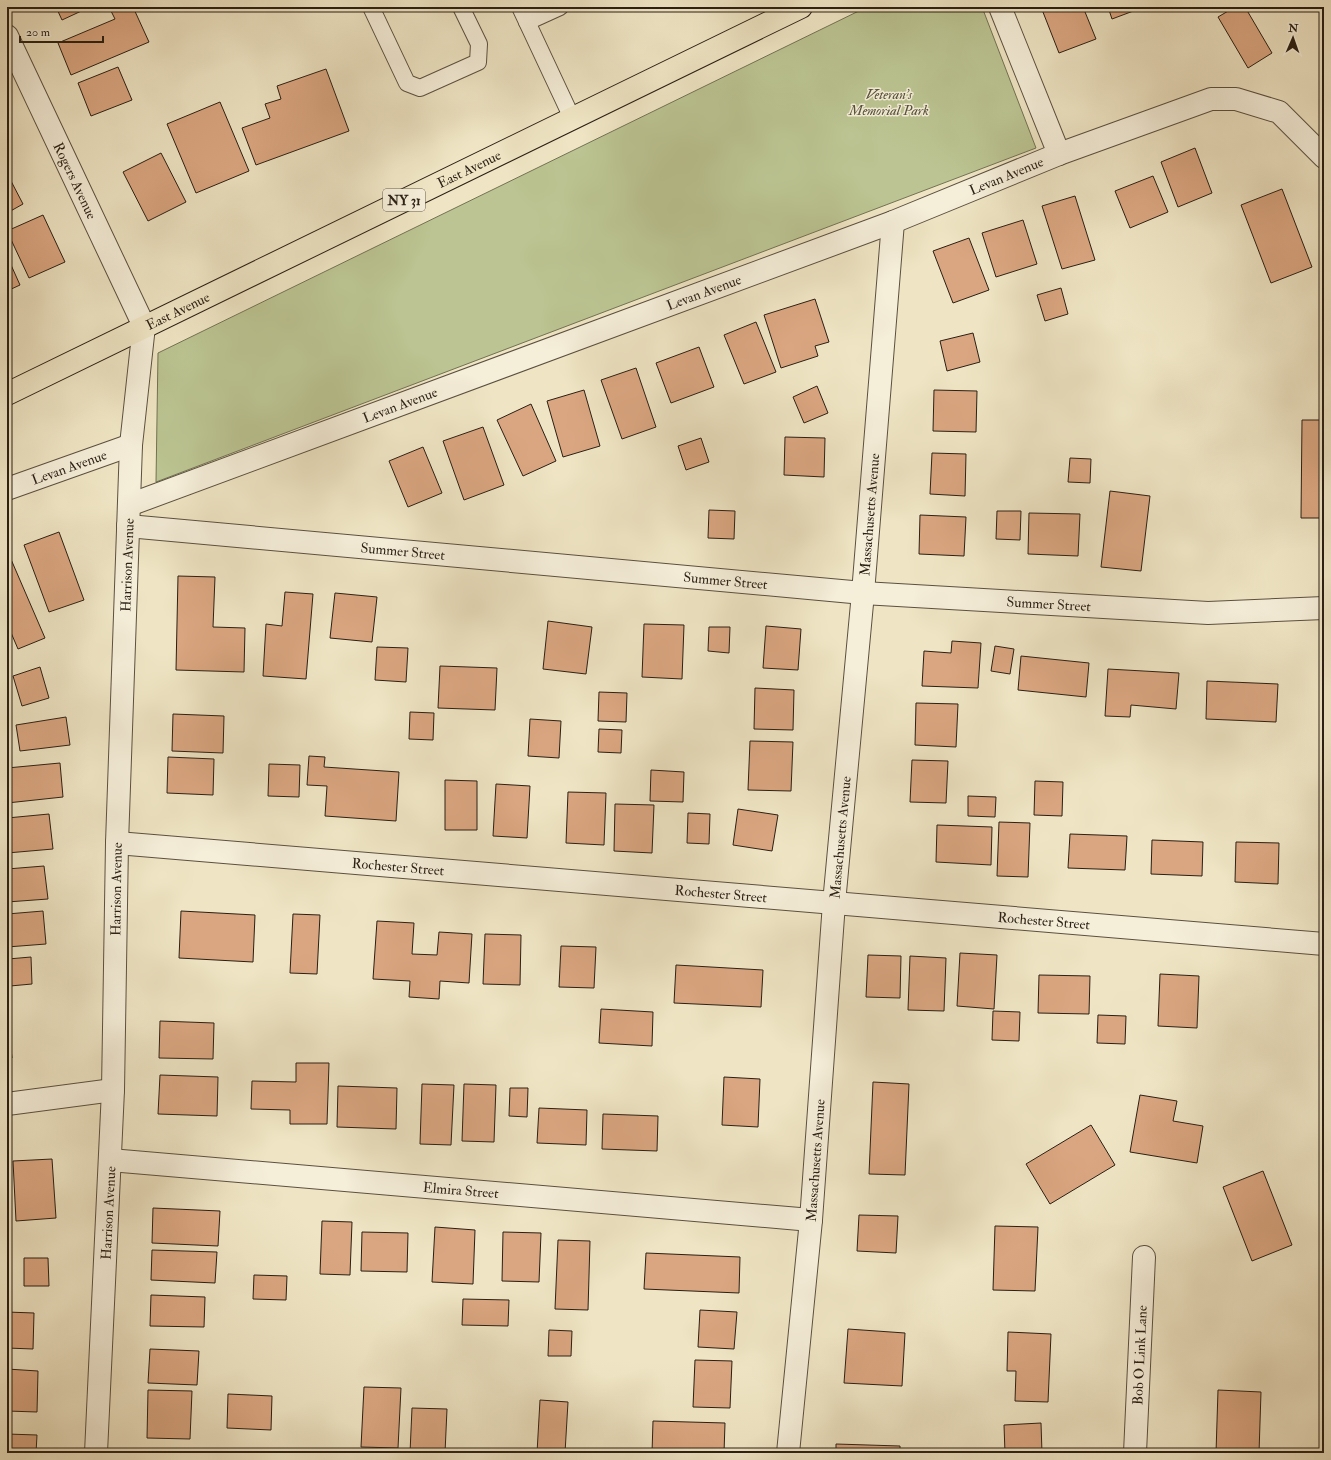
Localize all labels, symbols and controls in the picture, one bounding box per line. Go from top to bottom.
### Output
scale bar [20,18,103,44]
north arrow [1273,18,1313,58]
text: N [1287,22,1300,35]
text: 20 m [26,25,51,40]
park label: Veteran's Memorial Park [848,86,929,119]
street label: Rogers Avenue [49,140,100,222]
street label: East Avenue [435,146,504,192]
street label: Levan Avenue [967,153,1046,199]
road number: NY 31 [383,189,425,211]
street label: Levan Avenue [664,271,744,314]
street label: East Avenue [143,288,213,334]
street label: Levan Avenue [360,383,440,427]
street label: Levan Avenue [30,446,109,489]
street label: Massachusetts Avenue [856,453,883,577]
street label: Harrison Avenue [117,518,138,612]
street label: Summer Street [360,539,446,564]
street label: Summer Street [683,569,769,593]
street label: Summer Street [1006,593,1092,615]
street label: Massachusetts Avenue [826,775,855,899]
street label: Harrison Avenue [107,842,126,936]
street label: Rochester Street [351,855,445,879]
street label: Rochester Street [674,882,768,906]
street label: Rochester Street [997,909,1091,933]
street label: Massachusetts Avenue [803,1098,829,1222]
street label: Harrison Avenue [98,1166,119,1260]
street label: Elmira Street [422,1179,500,1202]
street label: Bob O Link Lane [1129,1305,1151,1405]

